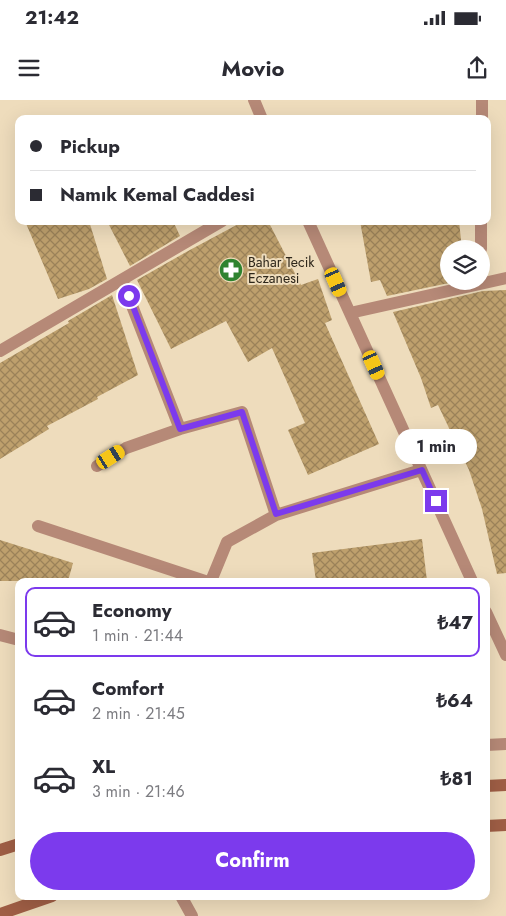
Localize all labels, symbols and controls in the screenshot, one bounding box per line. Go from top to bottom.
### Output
text: 21:42 [25,4,79,31]
text: Movio [222,52,284,84]
icon: menu [15,54,43,82]
icon: share [463,54,491,82]
text: Pickup [60,133,120,160]
text: Namık Kemal Caddesi [60,181,255,208]
map controls [440,240,490,290]
button: layers [440,240,490,290]
place label: Bahar Tecik Eczanesi [248,252,315,288]
pharmacy icon: Bahar Tecik Eczanesi [218,257,244,283]
car [323,265,348,299]
route start [118,285,140,307]
car [361,348,386,382]
callout: 1 min [395,428,477,464]
text: 1 min [416,435,456,458]
car [94,443,127,471]
route end [425,490,447,512]
text: Economy [92,597,172,624]
icon: car [32,600,77,645]
text: ₺47 [437,609,473,636]
text: 1 min · 21:44 [92,624,183,647]
text: Comfort [92,675,164,702]
icon: car [32,678,77,723]
text: ₺64 [436,687,473,714]
text: 2 min · 21:45 [92,702,185,725]
text: XL [92,753,115,780]
icon: car [32,756,77,801]
text: ₺81 [441,765,473,792]
text: 3 min · 21:46 [92,780,185,803]
button: Confirm [30,832,475,890]

